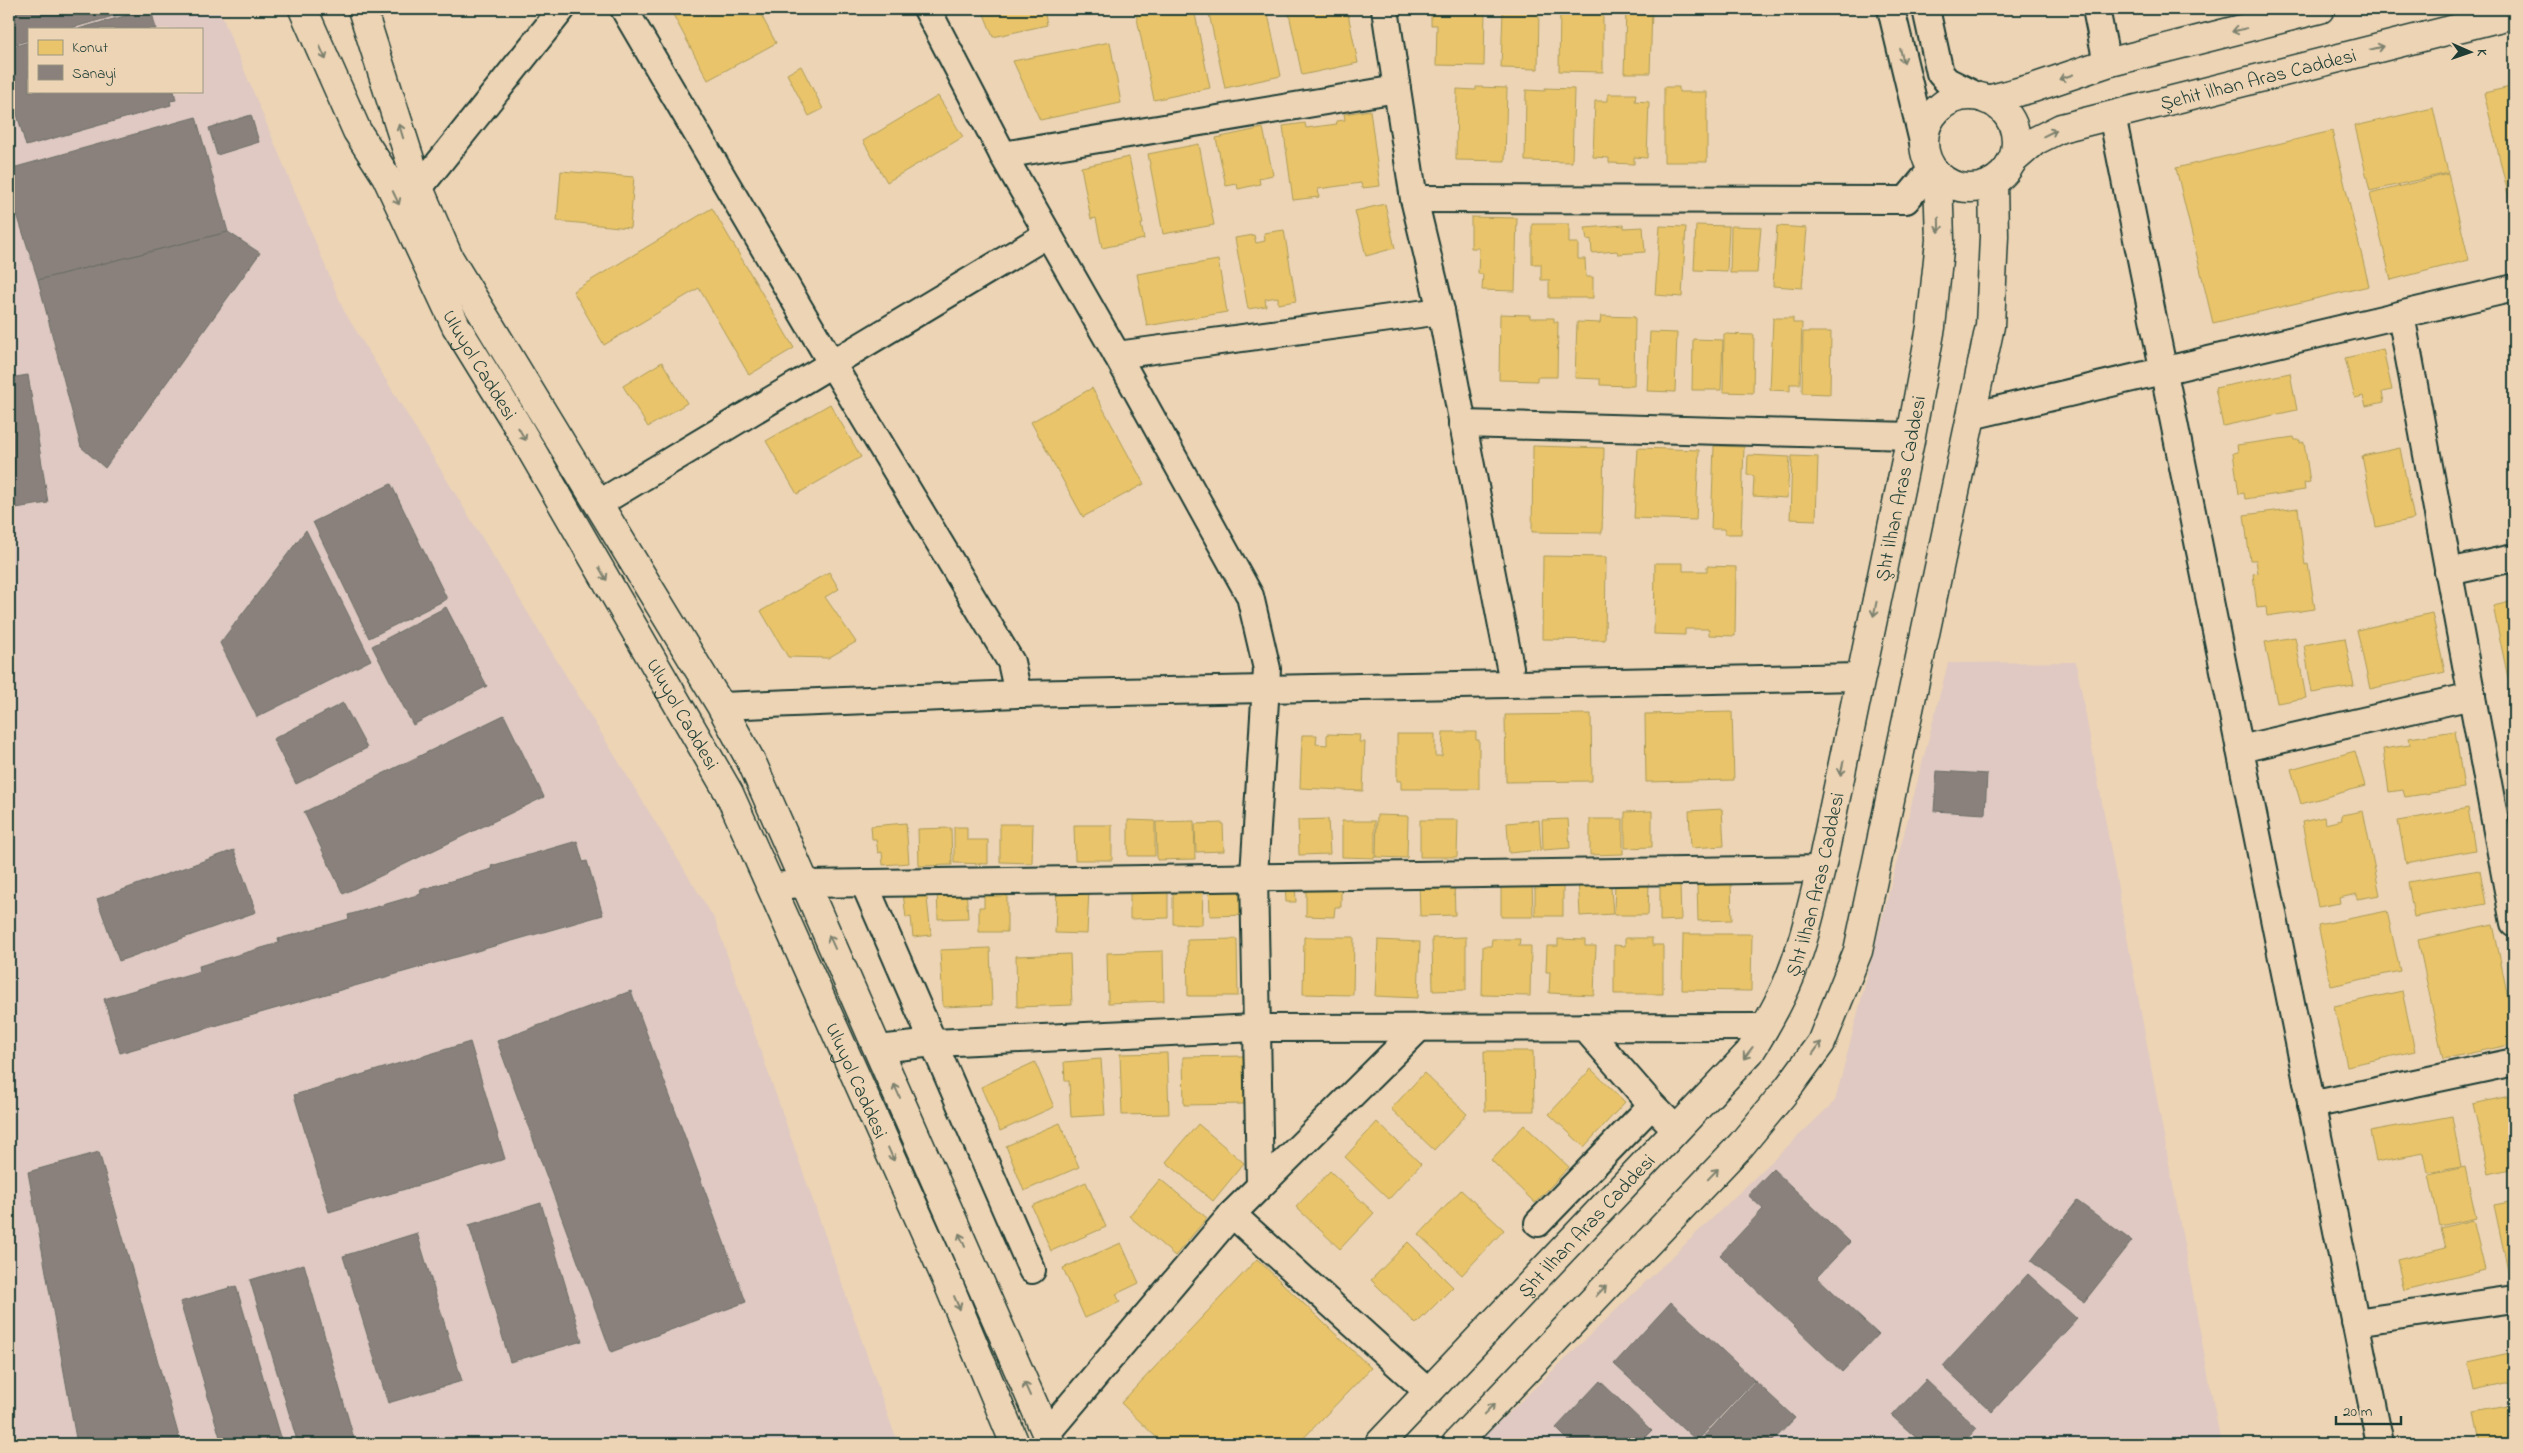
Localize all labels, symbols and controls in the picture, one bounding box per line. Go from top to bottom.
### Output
one-way arrow [2231,26,2247,35]
legend [28,28,202,92]
north arrow [2446,28,2496,78]
text: Konut [72,37,108,59]
street label: Şehit İlhan Aras Caddesi [2157,42,2360,120]
one-way arrow [2368,43,2384,52]
one-way arrow [318,45,328,60]
one-way arrow [1898,48,1907,64]
text: K [2471,49,2492,57]
text: Sanayi [72,63,116,86]
one-way arrow [2058,73,2074,83]
one-way arrow [396,123,405,139]
one-way arrow [2042,128,2057,137]
one-way arrow [392,190,401,205]
one-way arrow [1934,216,1944,232]
street label: Uluyol Caddesi [434,306,523,427]
street label: Şht İlhan Aras Caddesi [1869,394,1935,584]
one-way arrow [517,426,527,440]
one-way arrow [598,567,608,582]
one-way arrow [1870,600,1879,616]
street label: Uluyol Caddesi [638,654,725,776]
one-way arrow [1836,759,1846,775]
street label: Şht İlhan Aras Caddesi [1779,790,1854,981]
one-way arrow [826,935,836,950]
street label: Uluyol Caddesi [816,1018,894,1144]
one-way arrow [1812,1042,1822,1056]
one-way arrow [1743,1046,1754,1059]
one-way arrow [891,1084,901,1099]
one-way arrow [887,1146,897,1161]
street label: Şht İlhan Aras Caddesi [1512,1149,1663,1306]
one-way arrow [1707,1167,1719,1180]
one-way arrow [956,1233,966,1248]
one-way arrow [1595,1285,1607,1298]
one-way arrow [952,1295,962,1310]
one-way arrow [1022,1382,1031,1397]
scale bar [2336,1393,2400,1425]
text: 20 m [2343,1401,2373,1423]
one-way arrow [1483,1403,1495,1415]

